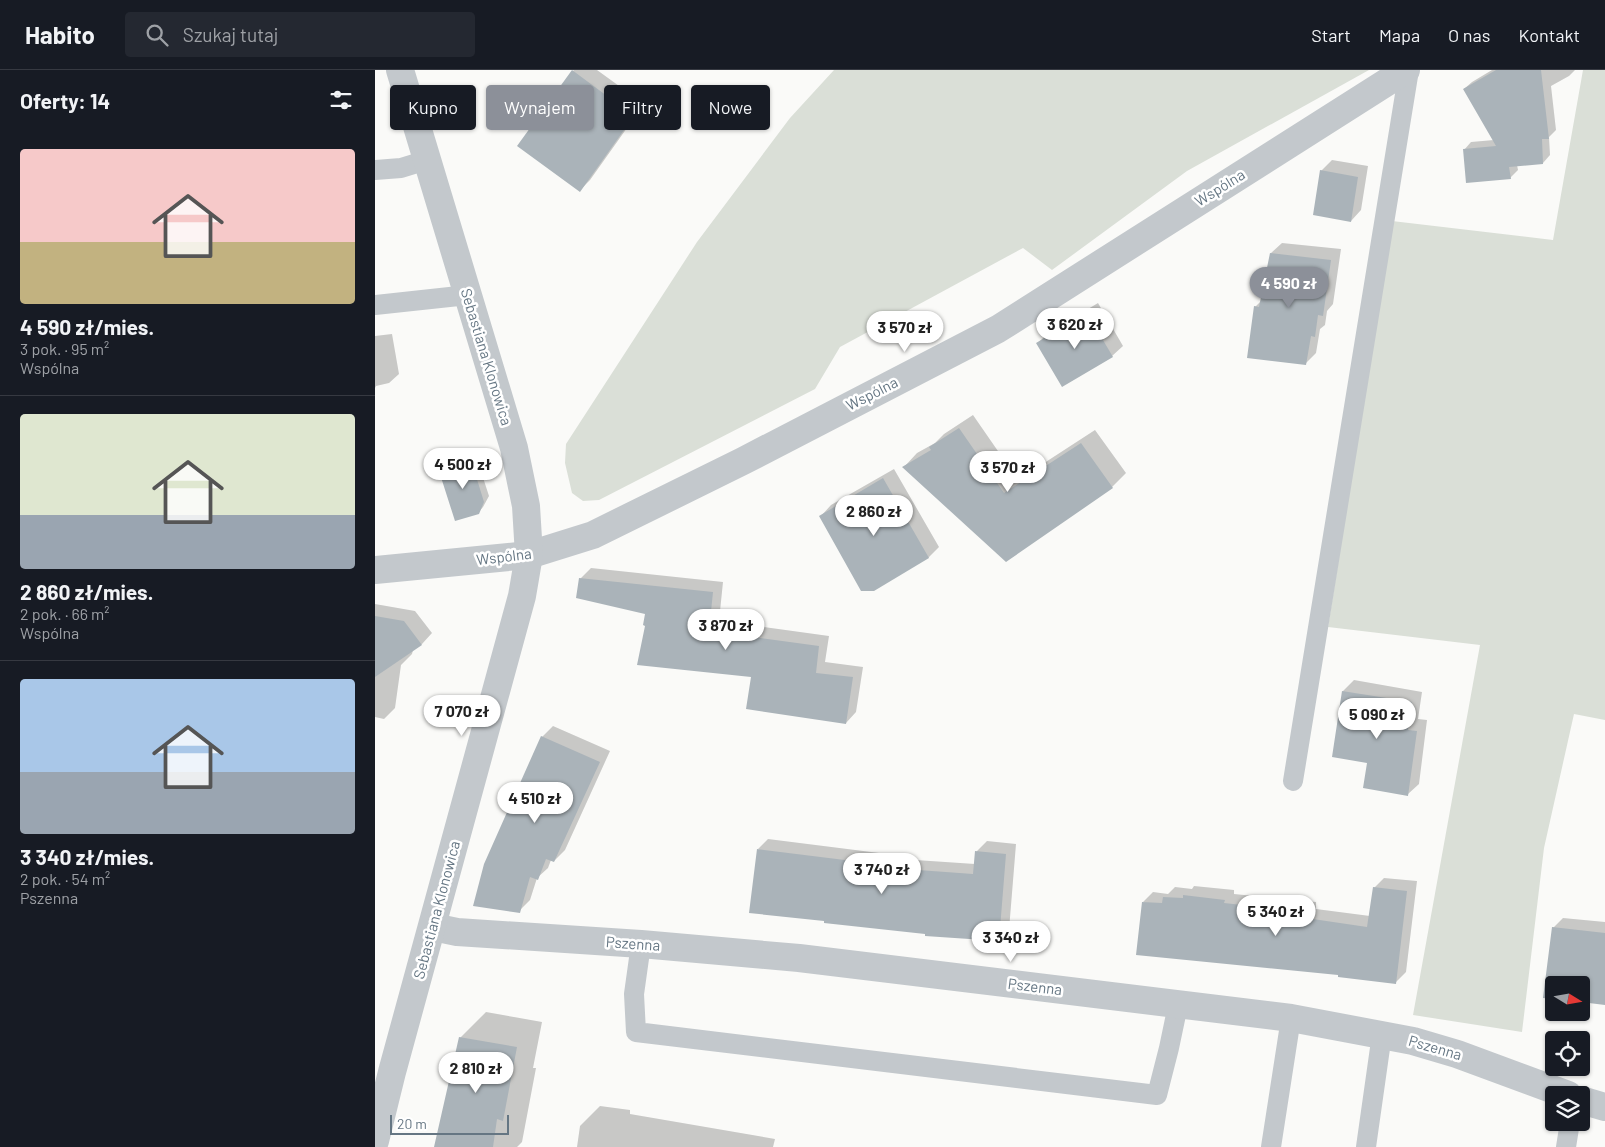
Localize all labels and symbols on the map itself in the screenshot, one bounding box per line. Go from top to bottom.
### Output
street label: Wspólna [1191,165,1248,209]
pin: 4 590 zł [1237,266,1341,309]
street label: Sebastiana Klonowica [458,286,516,427]
pin: 3 620 zł [1023,308,1127,350]
pin: 3 570 zł [853,310,957,353]
street label: Wspólna [843,372,900,414]
pin: 4 500 zł [411,448,515,490]
pin: 3 570 zł [956,450,1060,493]
pin: 2 860 zł [822,494,926,537]
street label: Wspólna [475,544,533,568]
pin: 3 870 zł [674,608,778,651]
pin: 7 070 zł [410,694,514,737]
pin: 5 090 zł [1325,698,1429,740]
pin: 4 510 zł [483,782,587,824]
street label: Sebastiana Klonowica [409,839,463,981]
pin: 3 740 zł [830,852,934,895]
pin: 5 340 zł [1224,894,1328,937]
pin: 3 340 zł [959,920,1063,963]
street label: Pszenna [605,932,661,954]
street label: Pszenna [1007,974,1063,998]
north arrow [1545,976,1590,1021]
street label: Pszenna [1407,1031,1464,1063]
pin: 2 810 zł [424,1052,528,1094]
scale bar [390,1112,509,1135]

